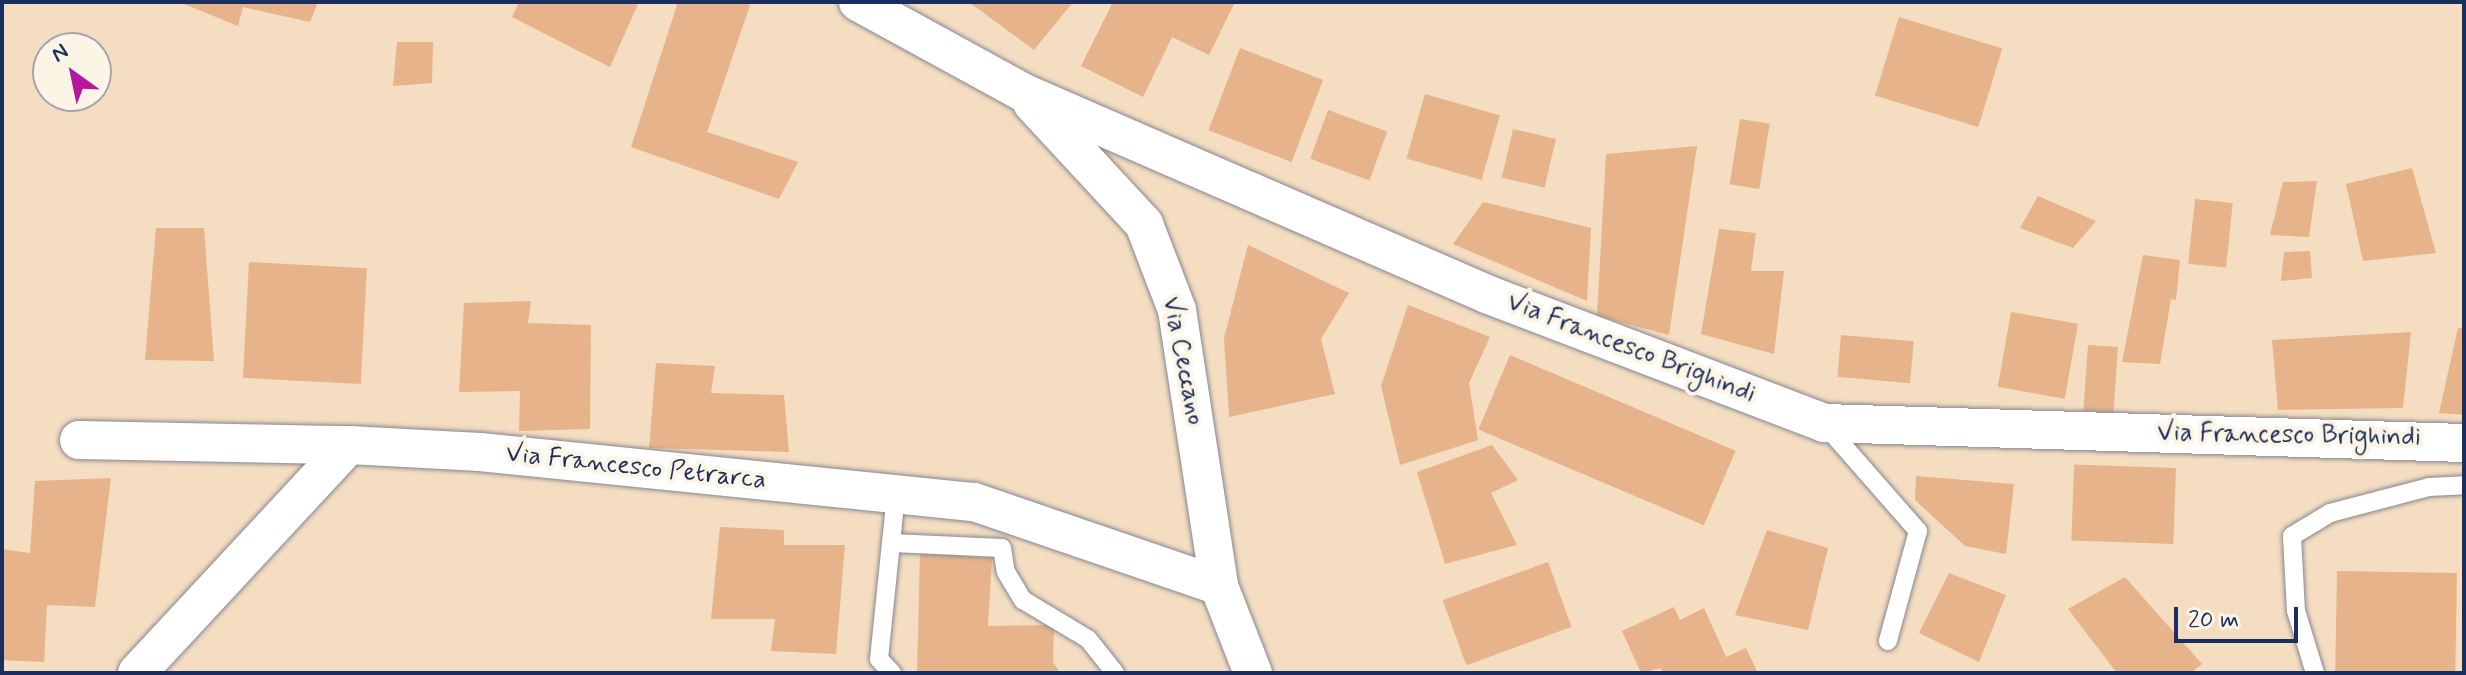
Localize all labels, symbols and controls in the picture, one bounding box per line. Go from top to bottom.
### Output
north arrow [32,32,112,112]
text: N [46,38,74,69]
street label: Via Francesco Brighindi [1504,288,1758,410]
street label: Via Ceccano [1154,294,1210,428]
street label: Via Francesco Brighindi [2158,418,2420,454]
street label: Via Francesco Petrarca [506,439,766,497]
scale bar [2178,591,2302,641]
text: 20 m [2188,605,2239,636]

